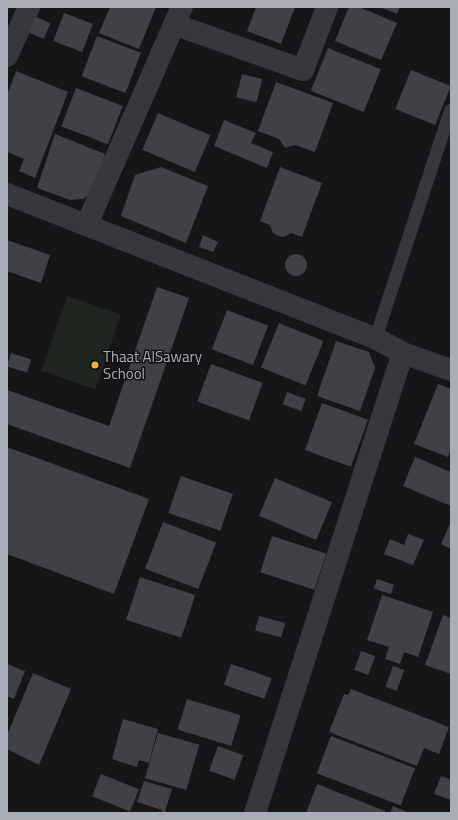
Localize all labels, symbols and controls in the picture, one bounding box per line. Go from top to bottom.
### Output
place label: Thaat AlSawary School [103,347,202,382]
marker: Thaat AlSawary School [90,360,100,370]

